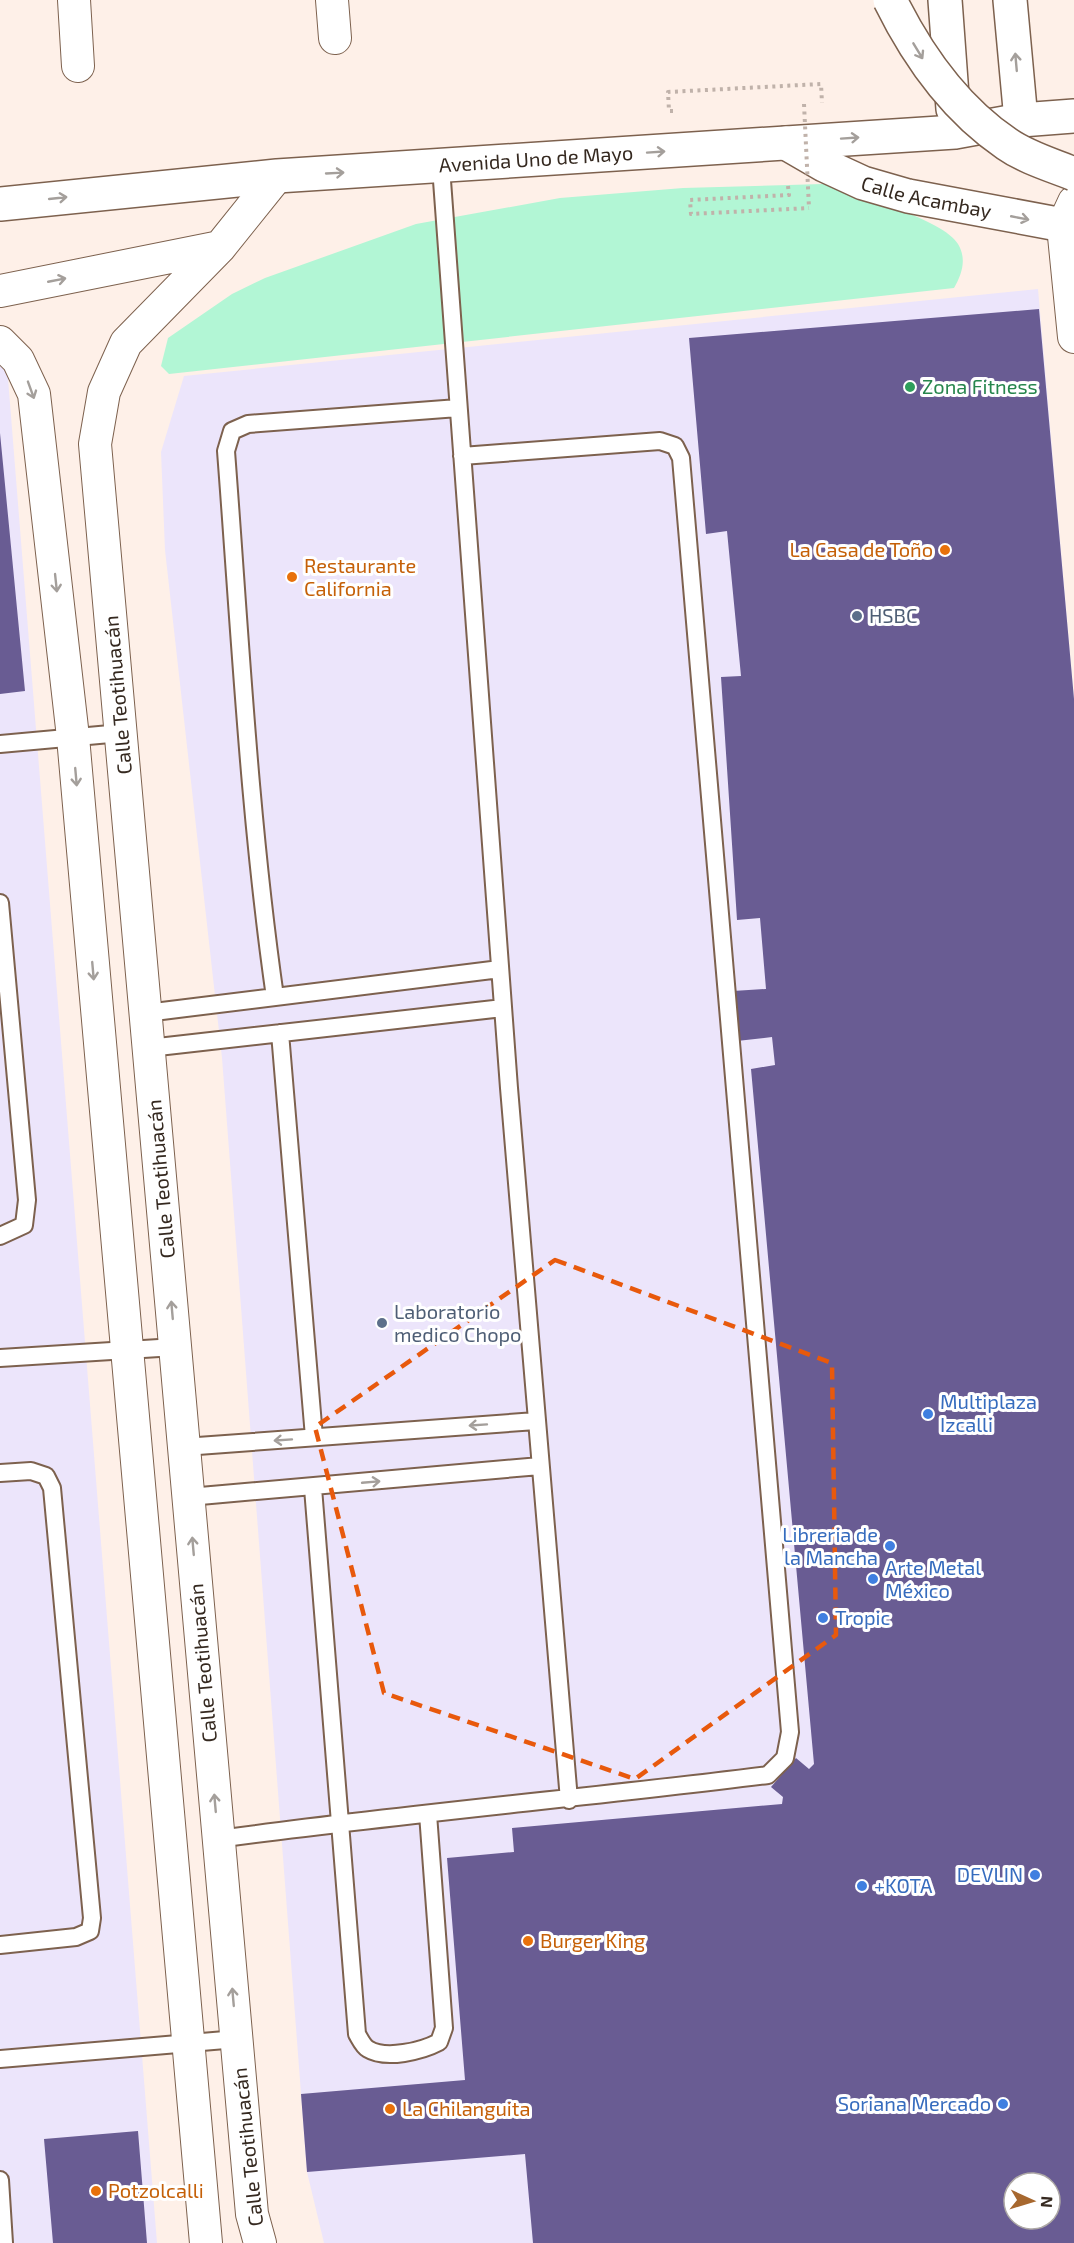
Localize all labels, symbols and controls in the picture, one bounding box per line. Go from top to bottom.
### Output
one-way arrow [912,42,924,59]
one-way arrow [1010,52,1021,72]
one-way arrow [840,133,860,144]
street label: Avenida Uno de Mayo [438,140,634,176]
one-way arrow [645,146,665,157]
one-way arrow [325,168,345,179]
street label: Calle Acambay [859,170,994,222]
one-way arrow [48,192,68,203]
one-way arrow [1010,213,1029,224]
one-way arrow [47,274,67,285]
place label: Zona Fitness [922,374,1038,398]
marker: Zona Fitness [903,380,917,394]
one-way arrow [27,381,38,399]
place label: La Casa de Toño [789,537,933,561]
marker: La Casa de Toño [938,543,952,557]
place label: Restaurante California [304,553,416,600]
marker: Restaurante California [285,570,299,584]
one-way arrow [50,573,61,593]
place label: HSBC [869,603,917,627]
marker: HSBC [850,609,864,623]
street label: Calle Teotihuacán [98,615,136,776]
one-way arrow [71,767,82,787]
one-way arrow [88,961,99,981]
street label: Calle Teotihuacán [141,1099,179,1260]
place label: Laboratorio medico Chopo [394,1299,521,1346]
one-way arrow [166,1300,177,1320]
marker: Laboratorio medico Chopo [375,1316,389,1330]
place label: Multiplaza Izcalli [940,1389,1037,1436]
marker: Multiplaza Izcalli [921,1407,935,1421]
one-way arrow [468,1420,488,1431]
one-way arrow [274,1435,294,1446]
one-way arrow [361,1476,381,1487]
place label: Libreria de la Mancha [782,1522,878,1569]
one-way arrow [187,1537,198,1557]
marker: Libreria de la Mancha [883,1539,897,1553]
place label: Arte Metal México [885,1555,981,1602]
marker: Arte Metal México [866,1572,880,1586]
street label: Calle Teotihuacán [183,1583,221,1744]
place label: Tropic [835,1605,890,1629]
marker: Tropic [816,1611,830,1625]
one-way arrow [209,1794,220,1814]
place label: DEVLIN [957,1862,1023,1886]
marker: DEVLIN [1028,1868,1042,1882]
place label: +KOTA [874,1873,933,1897]
marker: +KOTA [855,1879,869,1893]
place label: Burger King [540,1928,645,1952]
marker: Burger King [521,1934,535,1948]
one-way arrow [227,1988,238,2008]
street label: Calle Teotihuacán [227,2067,267,2228]
place label: Soriana Mercado [838,2091,991,2115]
place label: La Chilanguita [402,2096,530,2120]
marker: Soriana Mercado [996,2097,1010,2111]
marker: La Chilanguita [383,2102,397,2116]
north arrow [1002,2171,1062,2231]
place label: Potzolcalli [108,2178,204,2202]
marker: Potzolcalli [89,2184,103,2198]
text: N [1038,2196,1057,2209]

